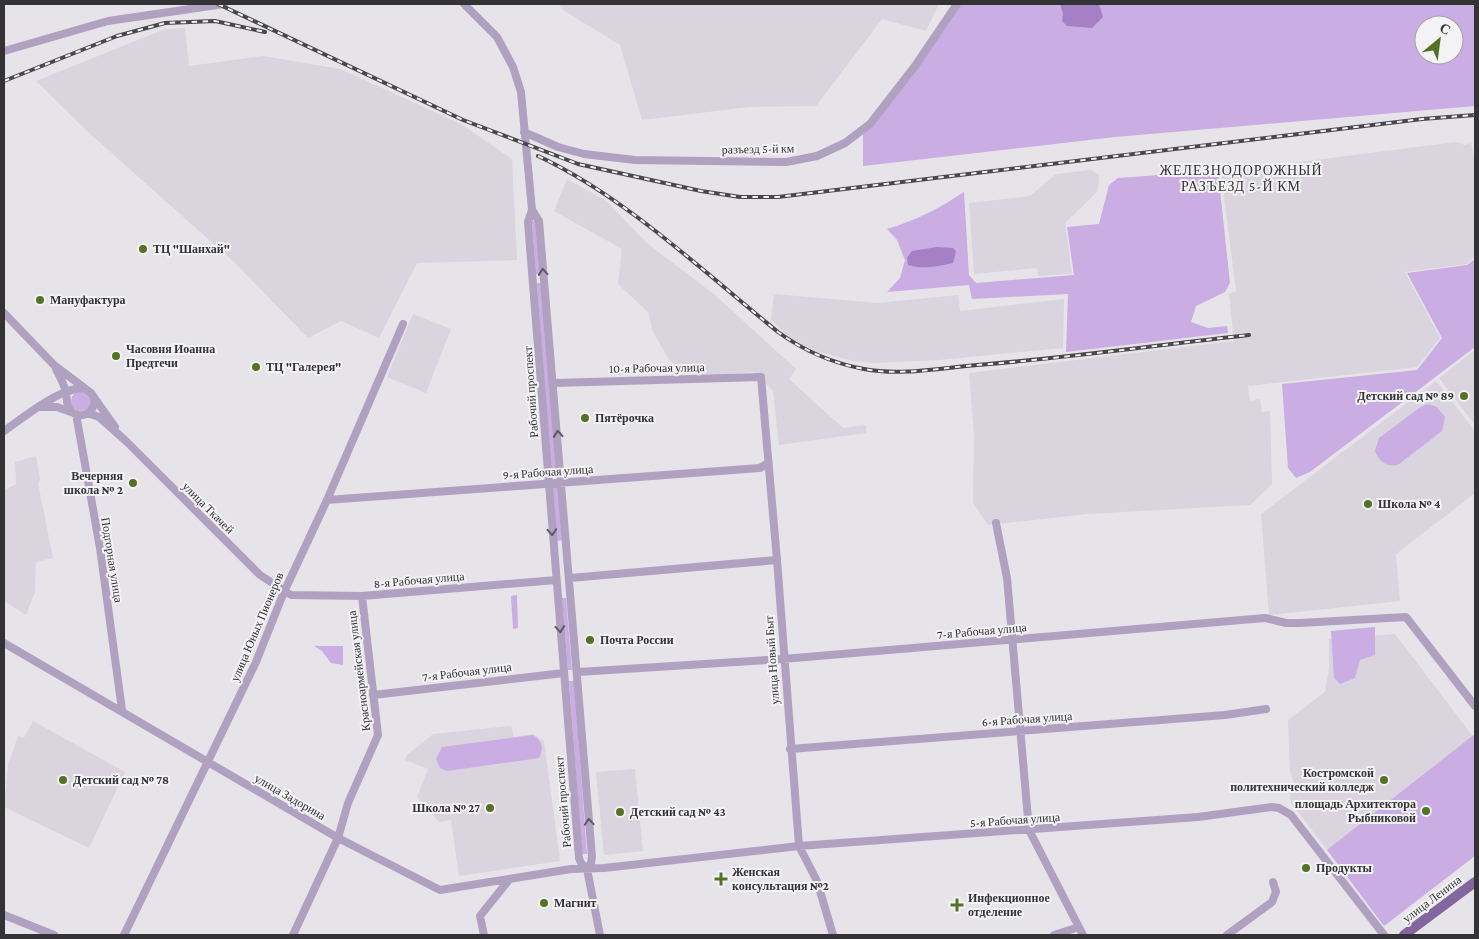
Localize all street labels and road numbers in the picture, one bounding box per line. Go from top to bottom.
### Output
street label: разъезд 5-й км [722,141,795,157]
street label: Рабочий проспект [521,345,541,438]
street label: 10-я Рабочая улица [609,360,706,376]
street label: 9-я Рабочая улица [502,462,594,482]
street label: улица Ткачей [179,479,237,537]
street label: Подгорная улица [98,516,126,604]
street label: 8-я Рабочая улица [373,569,466,591]
street label: улица Юных Пионеров [228,570,287,684]
street label: Красноармейская улица [345,609,373,732]
street label: улица Новый Быт [762,614,782,705]
street label: 7-я Рабочая улица [937,620,1028,642]
street label: 7-я Рабочая улица [421,659,513,684]
street label: 6-я Рабочая улица [981,709,1073,729]
street label: Рабочий проспект [552,755,574,848]
street label: улица Задорина [252,771,329,823]
street label: 5-я Рабочая улица [969,810,1061,830]
street label: улица Ленина [1400,872,1465,926]

